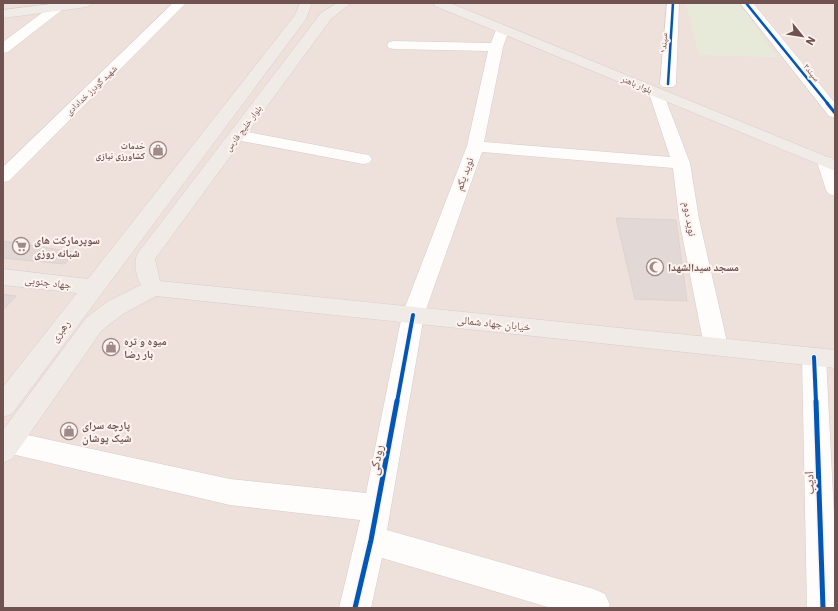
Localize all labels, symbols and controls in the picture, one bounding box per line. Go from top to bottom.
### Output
north arrow [782,16,822,56]
street label: سپند۱ [657,33,670,53]
text: N [803,34,819,48]
street label: سپند۲ [801,61,823,84]
street label: شهید گودرز خدادادی [63,63,119,117]
street label: بلوار باهنر [619,72,654,96]
street label: بلوار خلیج فارس [222,102,265,154]
place label: خدمات کشاورزی نیازی [96,140,145,162]
shop icon: خدمات کشاورزی نیازی [148,140,168,160]
street label: نوید یکم [452,155,477,193]
street label: نوید دوم [680,201,700,237]
place label: سوپرمارکت های شبانه روزی [34,233,100,261]
supermarket icon: سوپرمارکت های شبانه روزی [11,236,31,256]
mosque icon: مسجد سیدالشهدا [645,257,665,277]
place label: مسجد سیدالشهدا [668,260,739,274]
street label: جهاد جنوبی [24,272,72,292]
street label: خیابان جهاد شمالی [456,312,532,334]
street label: رهبری [47,317,73,345]
place label: میوه و تره بار رضا [124,334,167,361]
shop icon: میوه و تره بار رضا [101,337,121,357]
place label: پارچه سرای شیک پوشان [82,418,132,446]
shop icon: پارچه سرای شیک پوشان [59,421,79,441]
street label: رودکی [365,443,387,477]
street label: ادیب [800,471,818,495]

